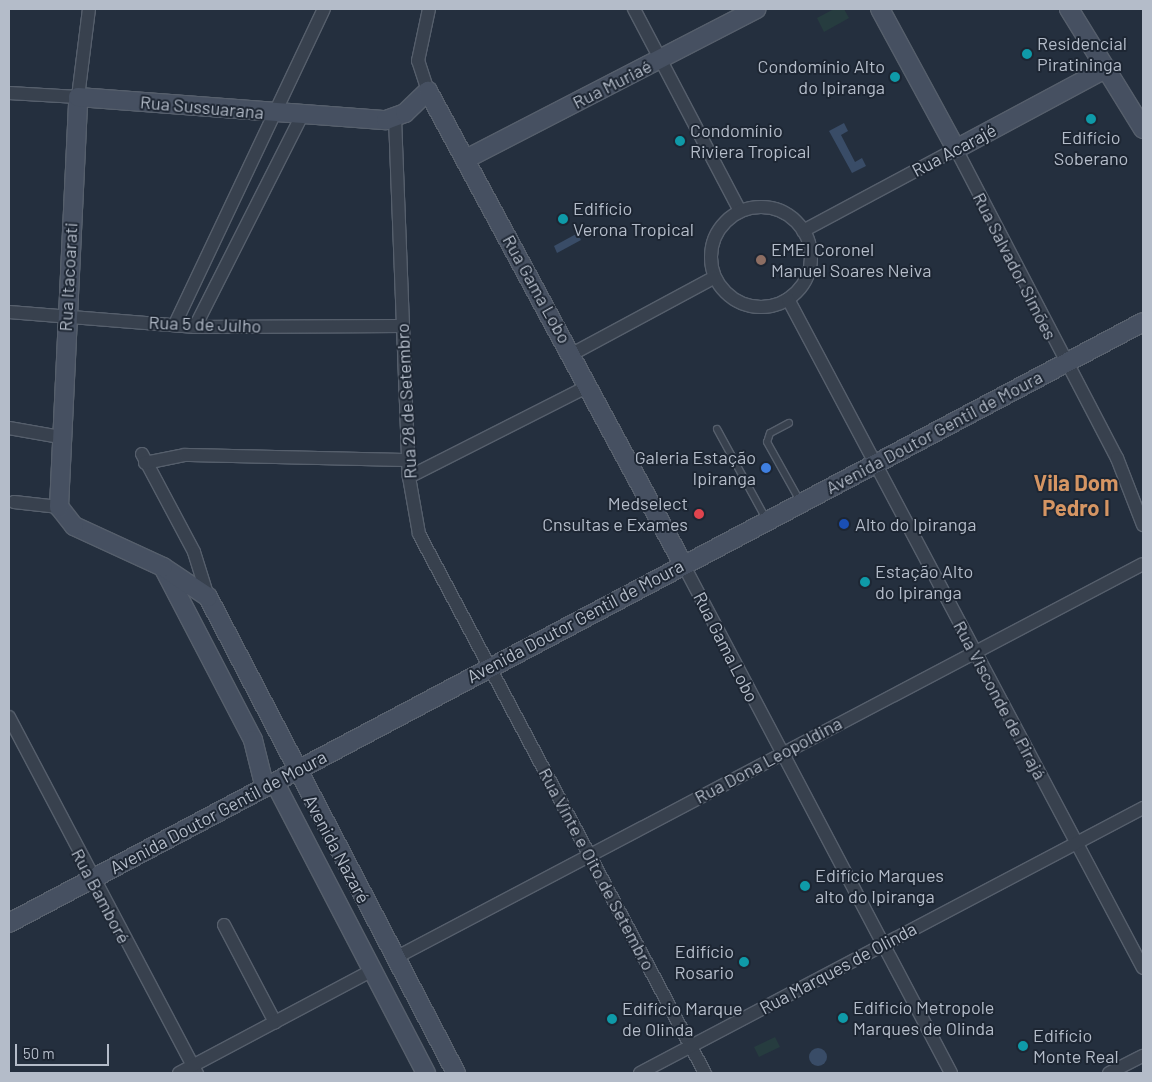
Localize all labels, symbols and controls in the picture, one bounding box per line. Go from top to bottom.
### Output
place label: Residencial Piratininga [1037,33,1127,76]
marker: Residencial Piratininga [1021,48,1033,60]
street label: Rua Muriaé [569,55,655,113]
place label: Condomínio Alto do Ipiranga [758,56,885,98]
marker: Condomínio Alto do Ipiranga [889,71,901,83]
street label: Rua Sussuarana [139,91,265,123]
marker: Edifício Soberano [1085,113,1097,125]
street label: Rua Acarajé [908,119,1000,181]
place label: Condomínio Riviera Tropical [690,120,810,162]
place label: Edifício Soberano [1054,127,1128,170]
marker: Condomínio Riviera Tropical [674,135,686,147]
street label: Rua Salvador Simões [969,189,1061,343]
place label: Edifício Verona Tropical [573,198,694,240]
marker: Edifício Verona Tropical [557,213,569,225]
street label: Rua Itacoarati [54,222,82,332]
street label: Rua Gama Lobo [498,231,576,347]
place label: EMEI Coronel Manuel Soares Neiva [771,239,931,282]
marker: EMEI Coronel Manuel Soares Neiva [755,254,767,266]
street label: Rua 5 de Julho [148,311,262,337]
street label: Rua 28 de Setembro [391,323,421,479]
street label: Avenida Doutor Gentil de Moura [822,366,1046,498]
place label: Galeria Estação Ipiranga [635,447,756,489]
marker: Galeria Estação Ipiranga [760,462,772,474]
district label: Vila Dom Pedro I [1034,469,1118,520]
place label: Medselect Cnsultas e Exames [542,493,688,536]
marker: Medselect Cnsultas e Exames [692,507,706,521]
place label: Alto do Ipiranga [855,513,976,535]
marker: Alto do Ipiranga [837,517,851,531]
street label: Avenida Doutor Gentil de Moura [463,555,687,687]
place label: Estação Alto do Ipiranga [875,561,973,604]
marker: Estação Alto do Ipiranga [859,576,871,588]
street label: Rua Gama Lobo [689,588,763,706]
street label: Rua Visconde de Pirajá [949,617,1051,783]
street label: Rua Dona Leopoldina [691,712,845,808]
street label: Avenida Doutor Gentil de Moura [106,746,330,878]
street label: Rua Vinte e Oito de Setembro [534,764,660,974]
street label: Avenida Nazaré [299,791,375,907]
street label: Rua Bamboré [67,845,135,947]
place label: Edifício Marques alto do Ipiranga [815,865,944,908]
marker: Edifício Marques alto do Ipiranga [799,880,811,892]
street label: Rua Marques de Olinda [756,917,920,1019]
place label: Edifício Rosario [674,941,734,984]
marker: Edifício Rosario [738,956,750,968]
place label: Edificío Metropole Marques de Olinda [853,997,994,1040]
place label: Edifício Marque de Olinda [622,998,742,1040]
marker: Edificío Metropole Marques de Olinda [837,1012,849,1024]
marker: Edifício Marque de Olinda [606,1013,618,1025]
place label: Edifício Monte Real [1033,1025,1119,1068]
scale bar [18,1034,111,1066]
marker: Edifício Monte Real [1017,1040,1029,1052]
text: 50 m [23,1044,55,1062]

